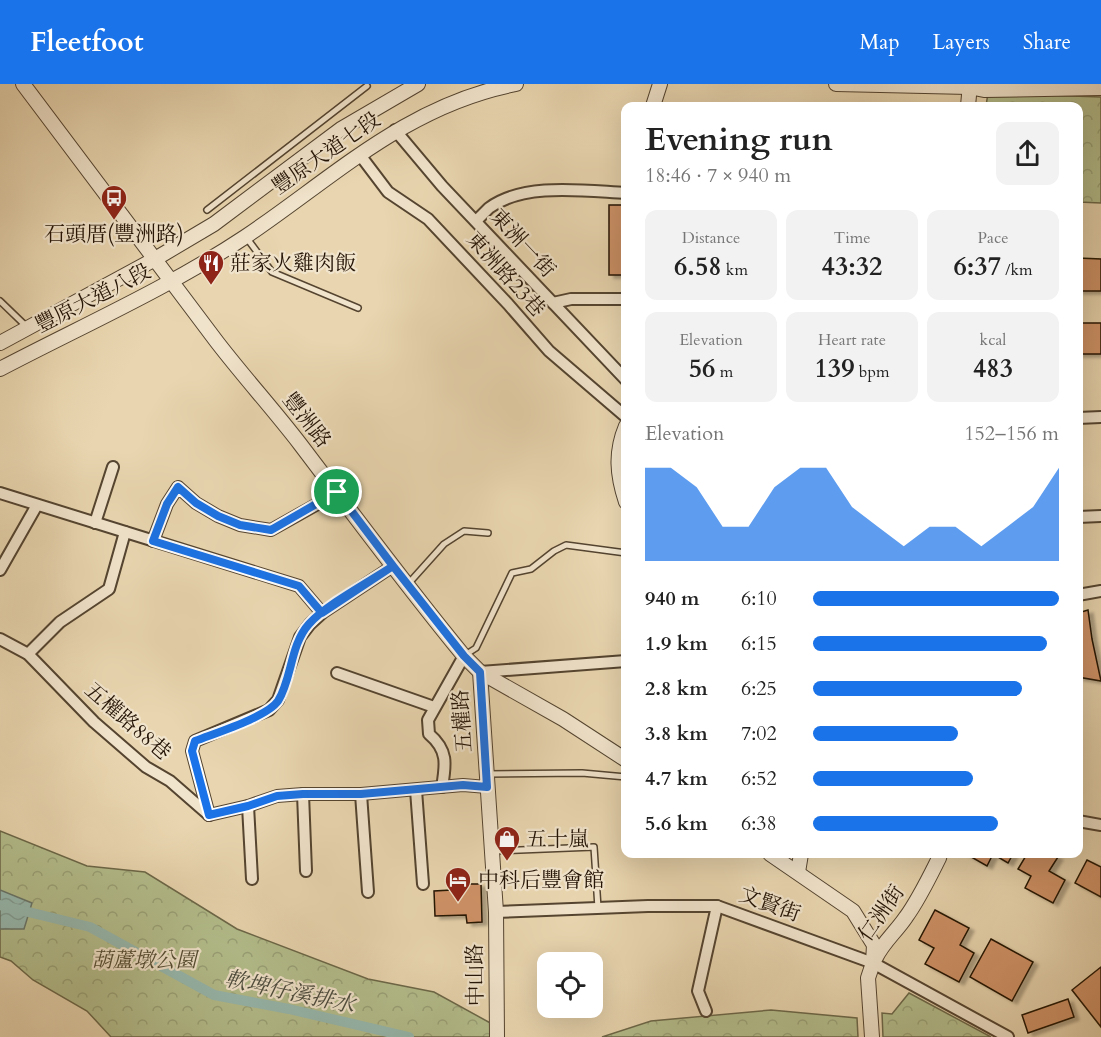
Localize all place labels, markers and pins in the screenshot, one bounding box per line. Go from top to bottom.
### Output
bus stop icon: 石頭厝(豐洲路) [99,183,129,221]
place label: 石頭厝(豐洲路) [44,220,184,249]
restaurant icon: 莊家火雞肉飯 [196,248,226,286]
place label: 莊家火雞肉飯 [230,249,356,278]
pin [311,466,362,517]
shop icon: 五十嵐 [492,824,522,862]
place label: 五十嵐 [526,825,589,854]
hotel icon: 中科后豐會館 [443,865,473,903]
place label: 中科后豐會館 [478,866,604,895]

